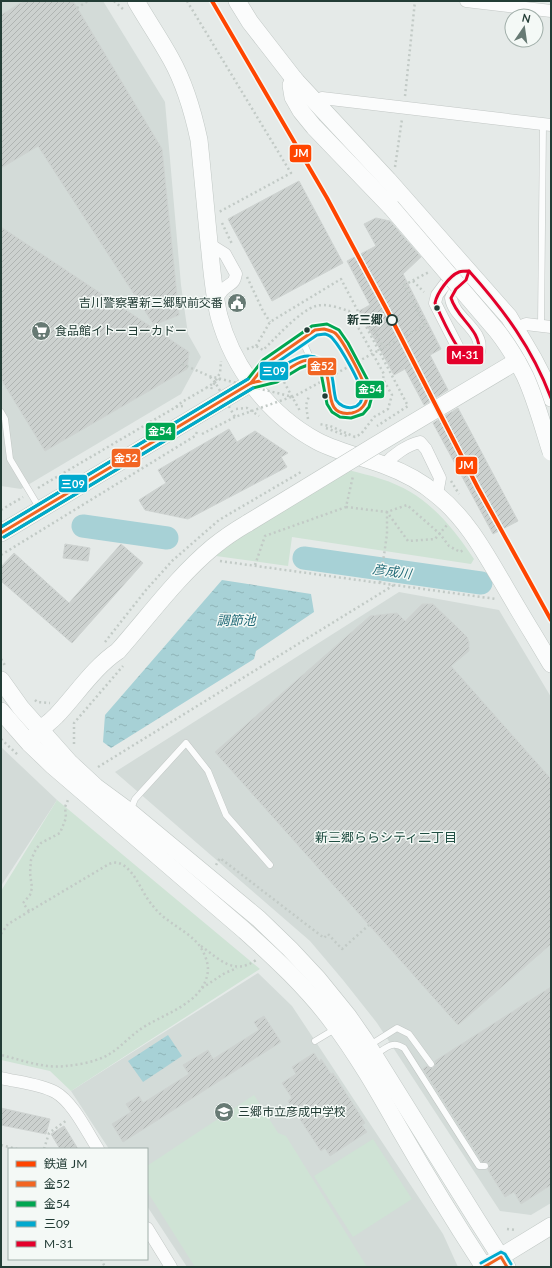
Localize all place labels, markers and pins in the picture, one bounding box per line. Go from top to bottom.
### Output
public building icon: 吉川警察署新三郷駅前交番 [226,292,248,314]
place label: 吉川警察署新三郷駅前交番 [79,295,223,310]
unlabelled marker [432,303,442,313]
place label: 新三郷 [347,312,383,327]
marker: 新三郷 [386,314,398,326]
supermarket icon: 食品館イトーヨーカドー [30,320,52,342]
place label: 食品館イトーヨーカドー [55,323,187,338]
unlabelled marker [302,325,312,335]
unlabelled marker [320,391,330,401]
school or university icon: 三郷市立彦成中学校 [213,1101,235,1123]
place label: 三郷市立彦成中学校 [238,1104,346,1119]

